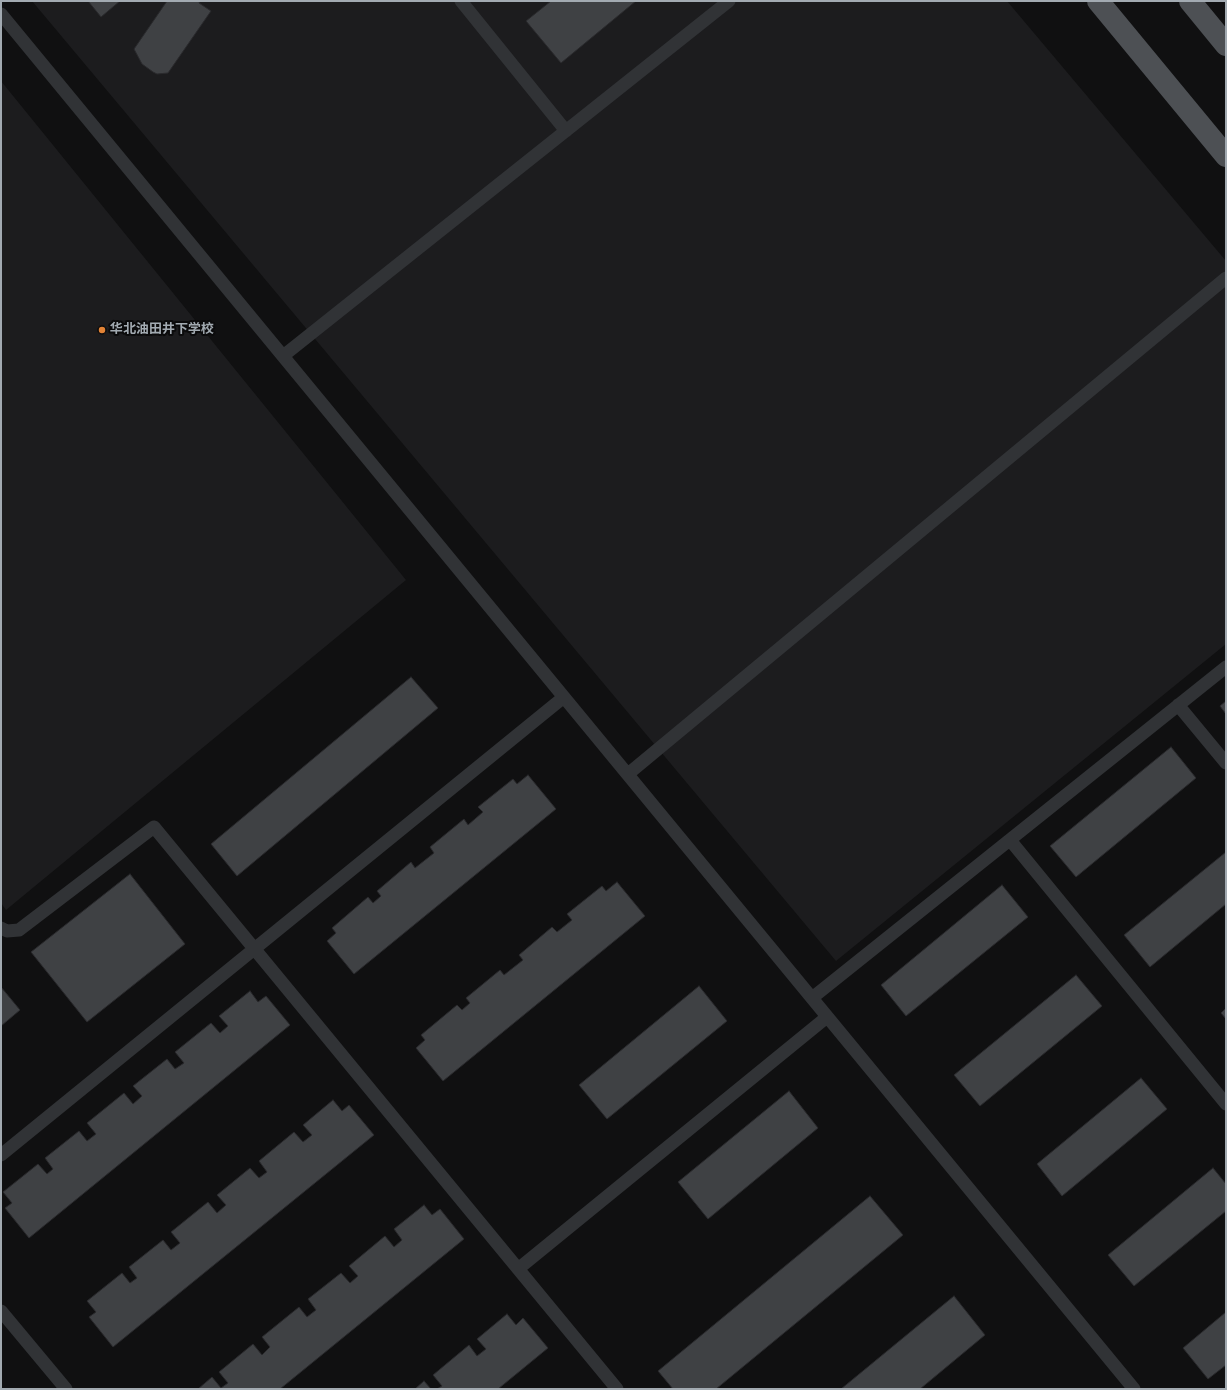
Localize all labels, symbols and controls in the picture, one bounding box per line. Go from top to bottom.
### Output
place label: 华北油田井下学校 [110,322,214,338]
marker: 华北油田井下学校 [97,325,107,335]

